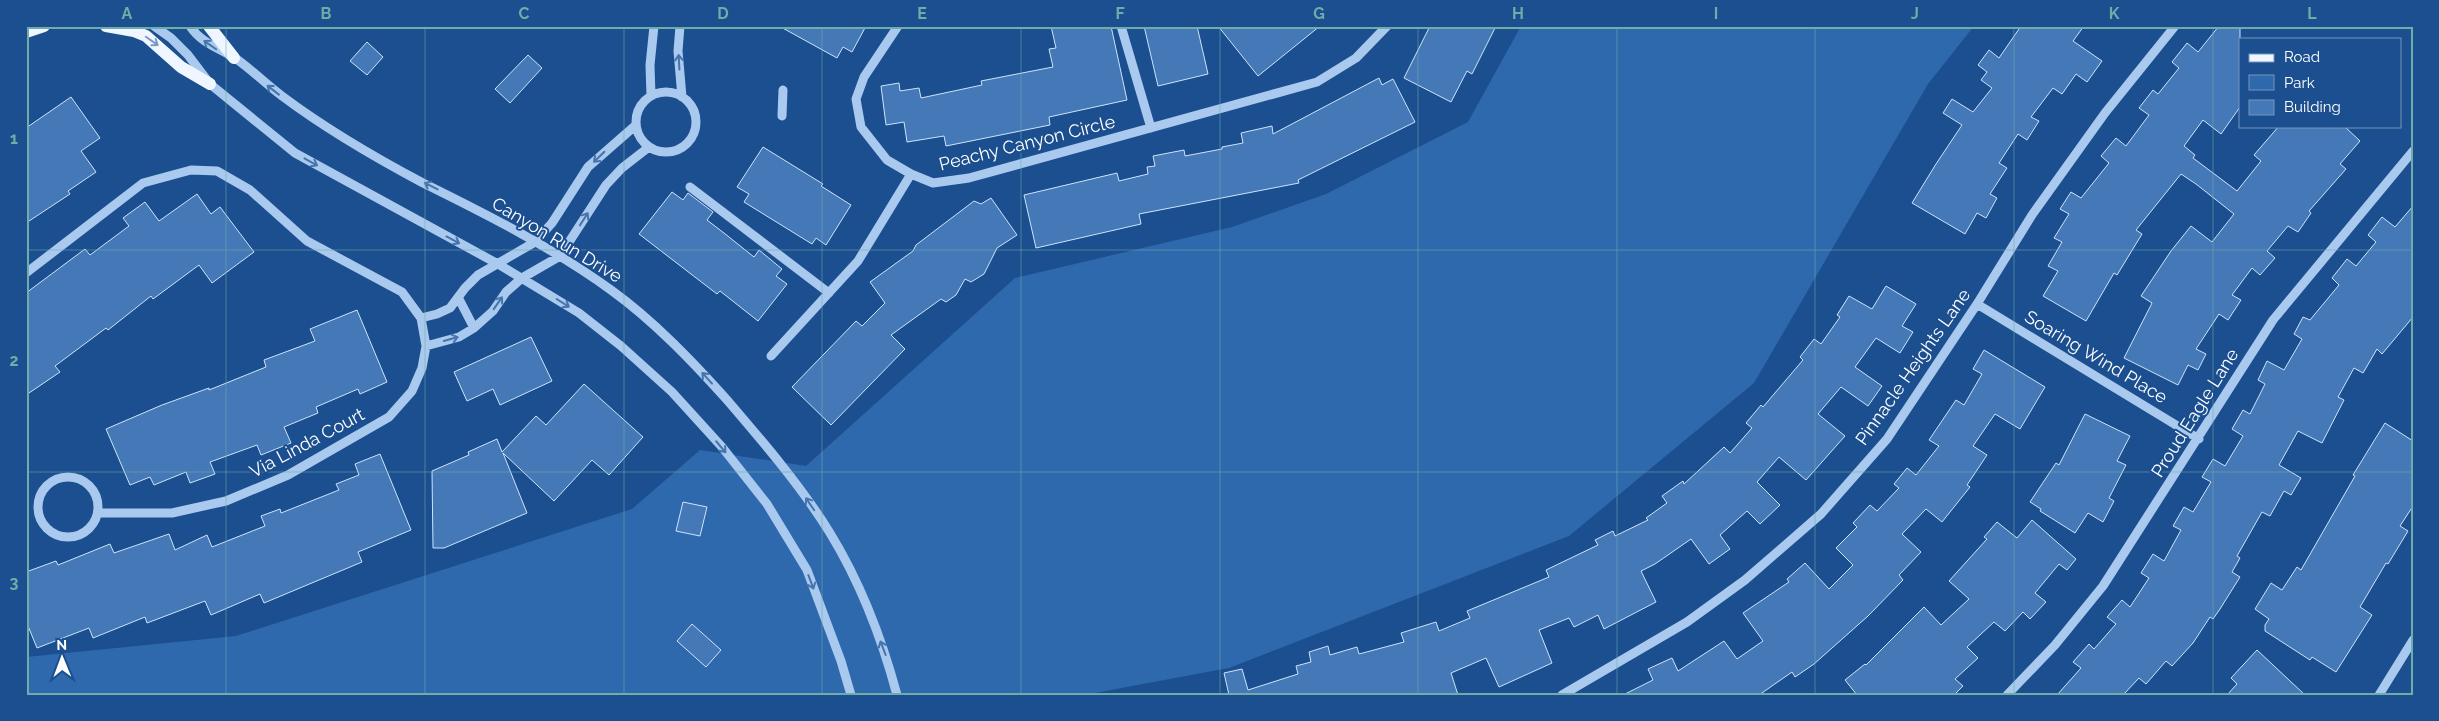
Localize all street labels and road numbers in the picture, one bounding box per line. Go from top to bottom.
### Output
street label: Peachy Canyon Circle [937,110,1118,175]
street label: Canyon Run Drive [488,192,626,287]
street label: Pinnacle Heights Lane [1851,284,1975,449]
street label: Soaring Wind Place [2021,306,2172,408]
street label: Proud Eagle Lane [2147,344,2243,481]
street label: Via Linda Court [246,403,368,482]

